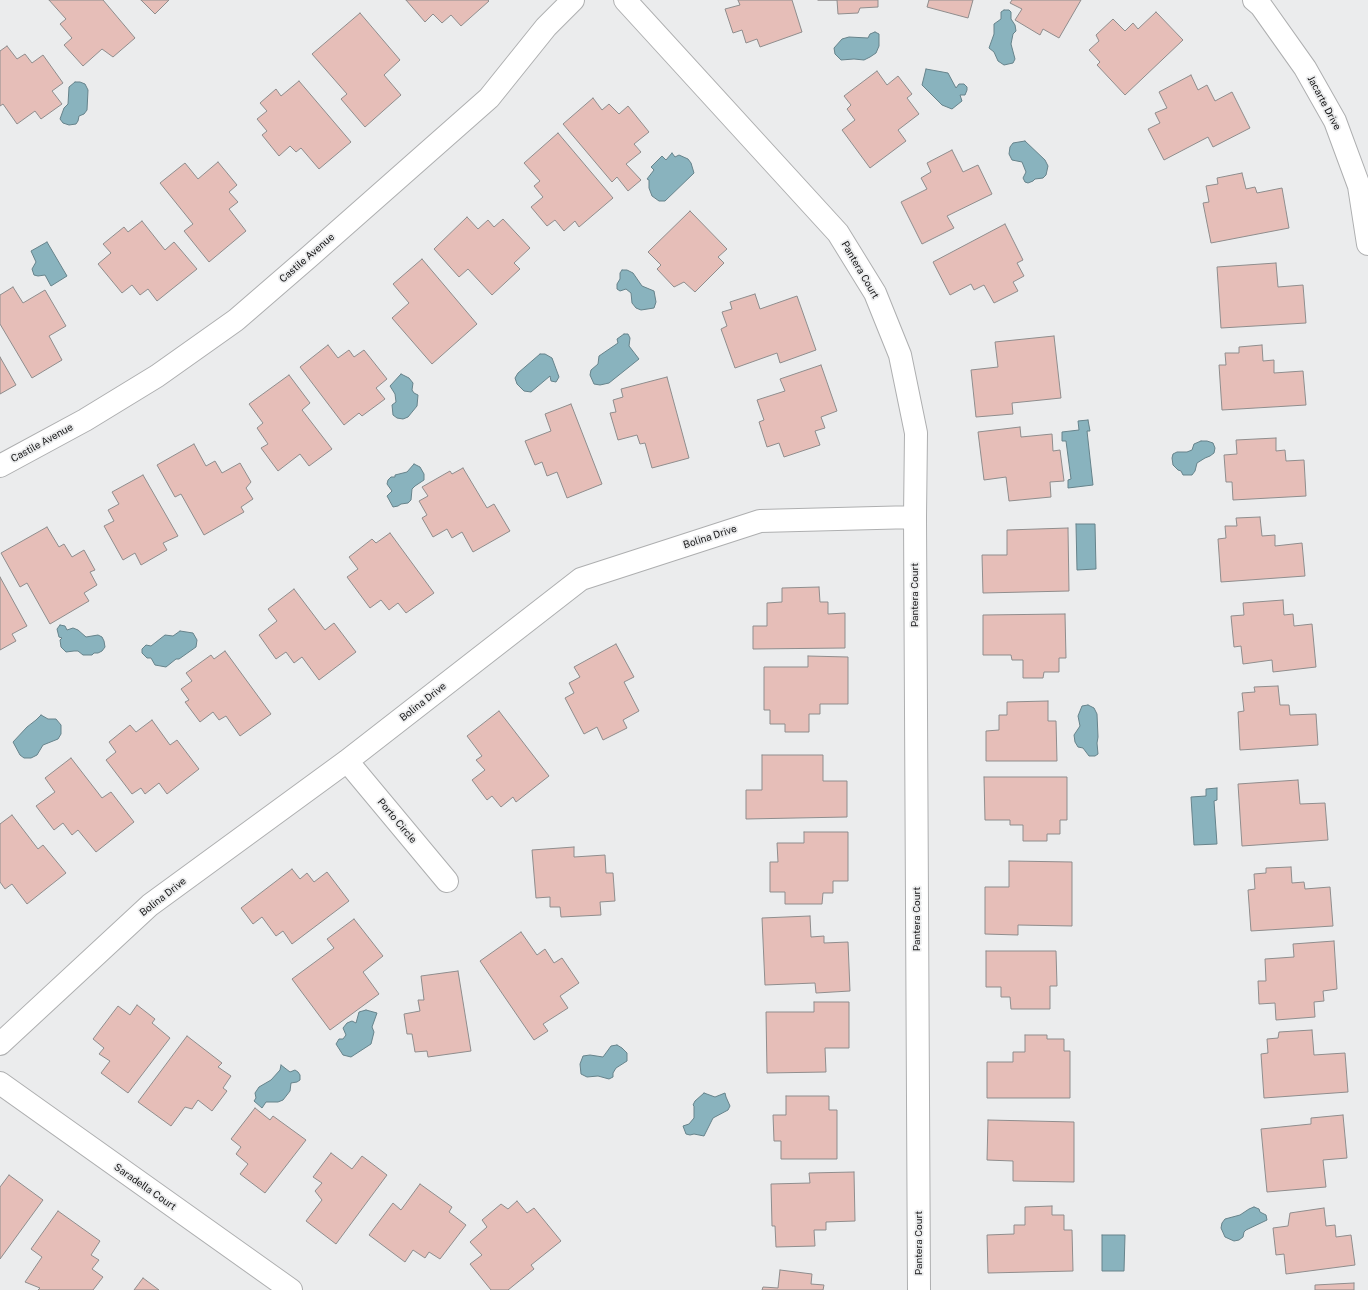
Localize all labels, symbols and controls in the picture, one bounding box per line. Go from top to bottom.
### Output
street label: Jacarte Drive [1305,74,1343,132]
street label: Castile Avenue [277,231,337,285]
street label: Pantera Court [839,239,881,301]
street label: Castile Avenue [9,421,75,465]
street label: Bolina Drive [682,523,738,551]
street label: Pantera Court [909,563,921,627]
street label: Bolina Drive [397,680,449,724]
street label: Porto Circle [375,796,419,846]
street label: Bolina Drive [137,875,189,919]
street label: Pantera Court [911,887,923,951]
street label: Saradella Court [112,1161,178,1213]
street label: Pantera Court [913,1211,925,1275]

